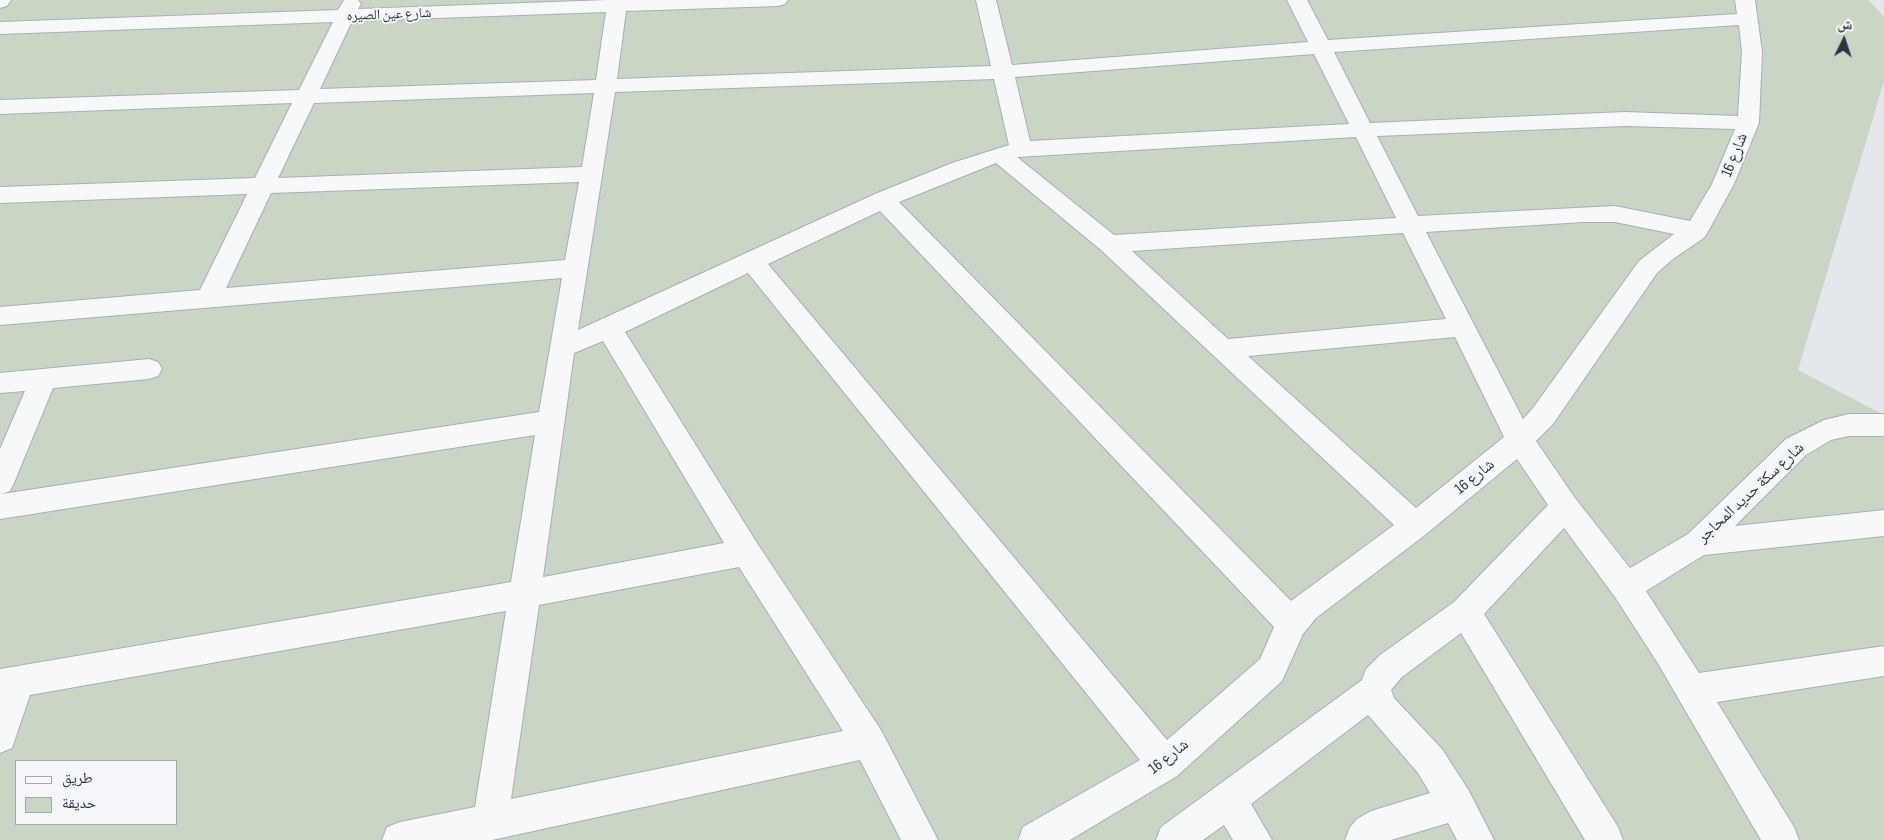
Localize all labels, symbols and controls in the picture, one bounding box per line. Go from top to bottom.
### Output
street label: شارع عين الصيره [346,5,432,25]
north arrow [1819,15,1869,65]
text: ش [1837,16,1853,34]
street label: شارع 16 [1718,130,1752,180]
street label: شارع سكة حديد المحاجر [1694,439,1808,547]
street label: شارع 16 [1451,455,1499,499]
street label: شارع 16 [1145,735,1193,779]
legend [15,760,178,825]
text: طريق [62,769,93,788]
text: حديقة [62,794,96,813]

